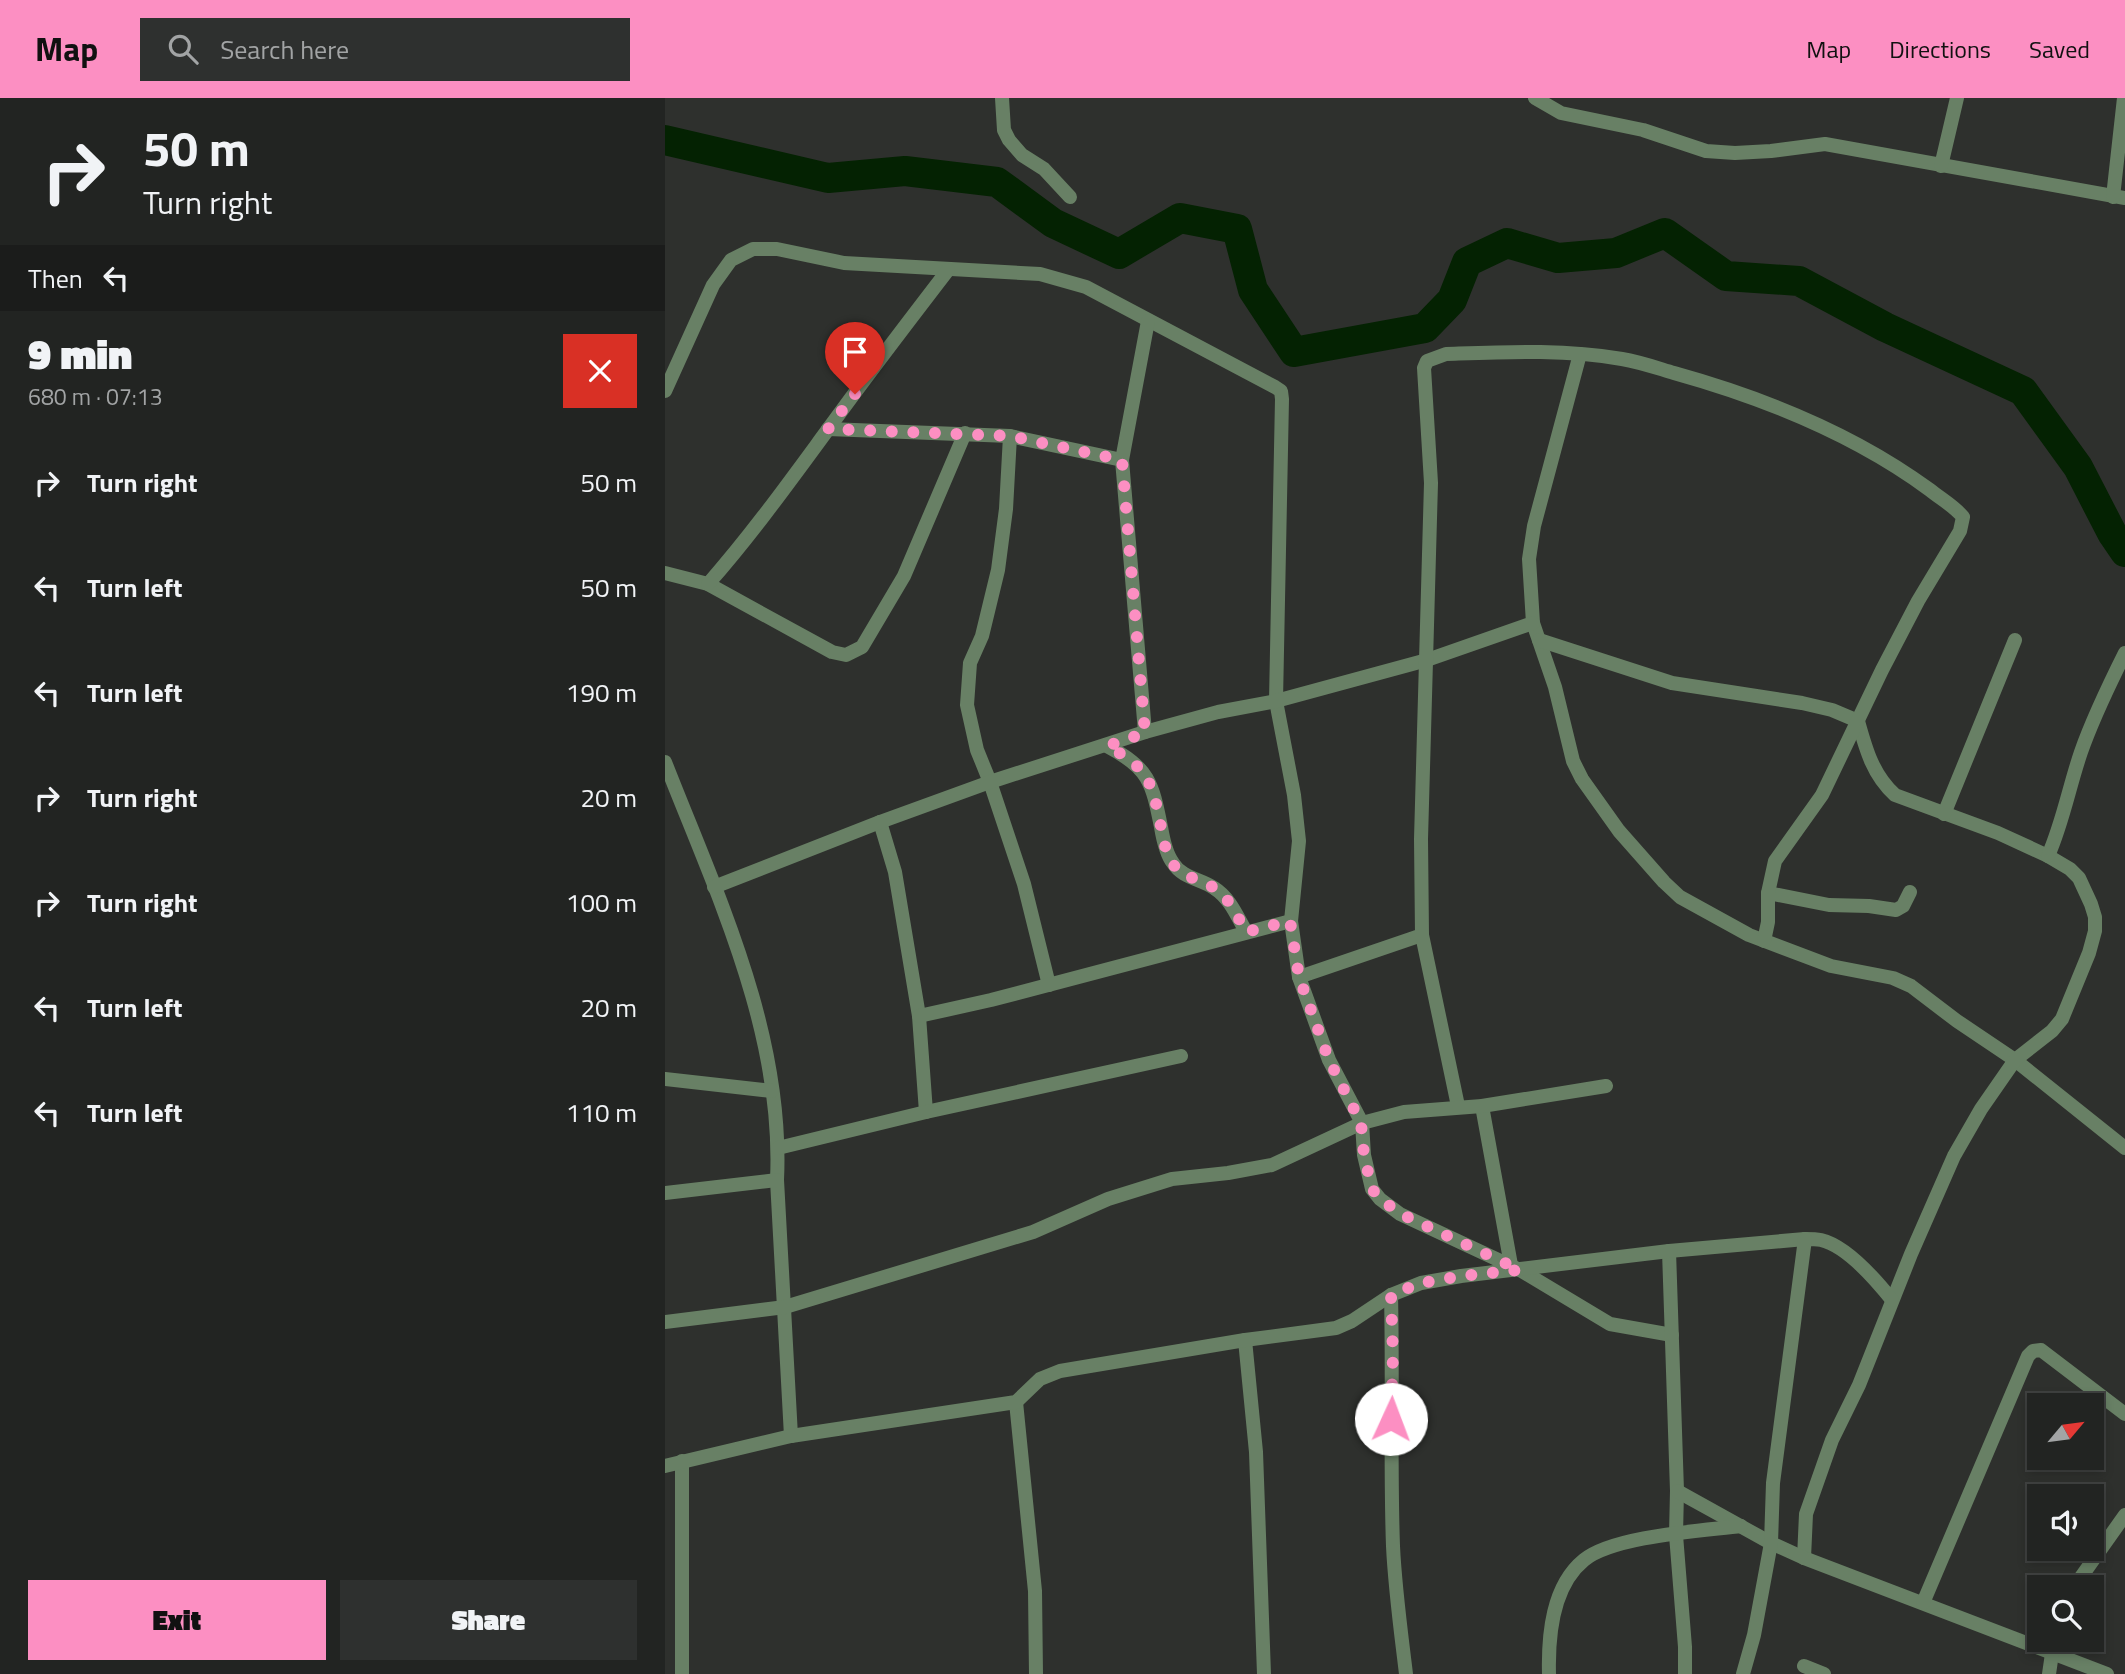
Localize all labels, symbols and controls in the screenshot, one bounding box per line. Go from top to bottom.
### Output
search box [140,18,630,81]
text: Map [35,24,98,74]
icon: search [164,30,202,68]
text: Search here [220,30,349,69]
text: Map [1806,31,1851,67]
text: Directions [1889,31,1991,67]
text: Saved [2029,31,2090,67]
text: 50 m [143,110,250,185]
icon: right [28,126,119,217]
text: Turn right [143,178,272,226]
text: Then [28,259,83,298]
icon: left [97,259,135,297]
text: 9 min [28,321,132,385]
pin [825,322,885,394]
icon: arrive [836,333,874,371]
button: close [563,334,637,408]
text: 680 m · 07:13 [28,379,163,414]
text: Turn right [87,463,198,502]
text: 50 m [580,463,637,502]
icon: right [28,464,66,502]
text: Turn left [87,568,182,607]
text: 50 m [580,568,637,607]
icon: left [28,569,66,607]
text: Turn left [87,673,182,712]
text: 190 m [566,673,637,712]
icon: left [28,674,66,712]
text: Turn right [87,778,198,817]
text: 20 m [580,778,637,817]
icon: right [28,779,66,817]
text: Turn right [87,883,198,922]
text: 100 m [566,883,637,922]
icon: right [28,884,66,922]
text: Turn left [87,988,182,1027]
text: 20 m [580,988,637,1027]
icon: left [28,989,66,1027]
text: Turn left [87,1093,182,1132]
text: 110 m [566,1093,637,1132]
icon: left [28,1094,66,1132]
position arrow [1354,1382,1428,1456]
north arrow [2027,1393,2103,1470]
map controls [2027,1393,2104,1652]
button: sound [2027,1484,2104,1561]
button: search [2027,1575,2104,1652]
button: Exit [28,1580,326,1660]
button: Share [340,1580,637,1660]

